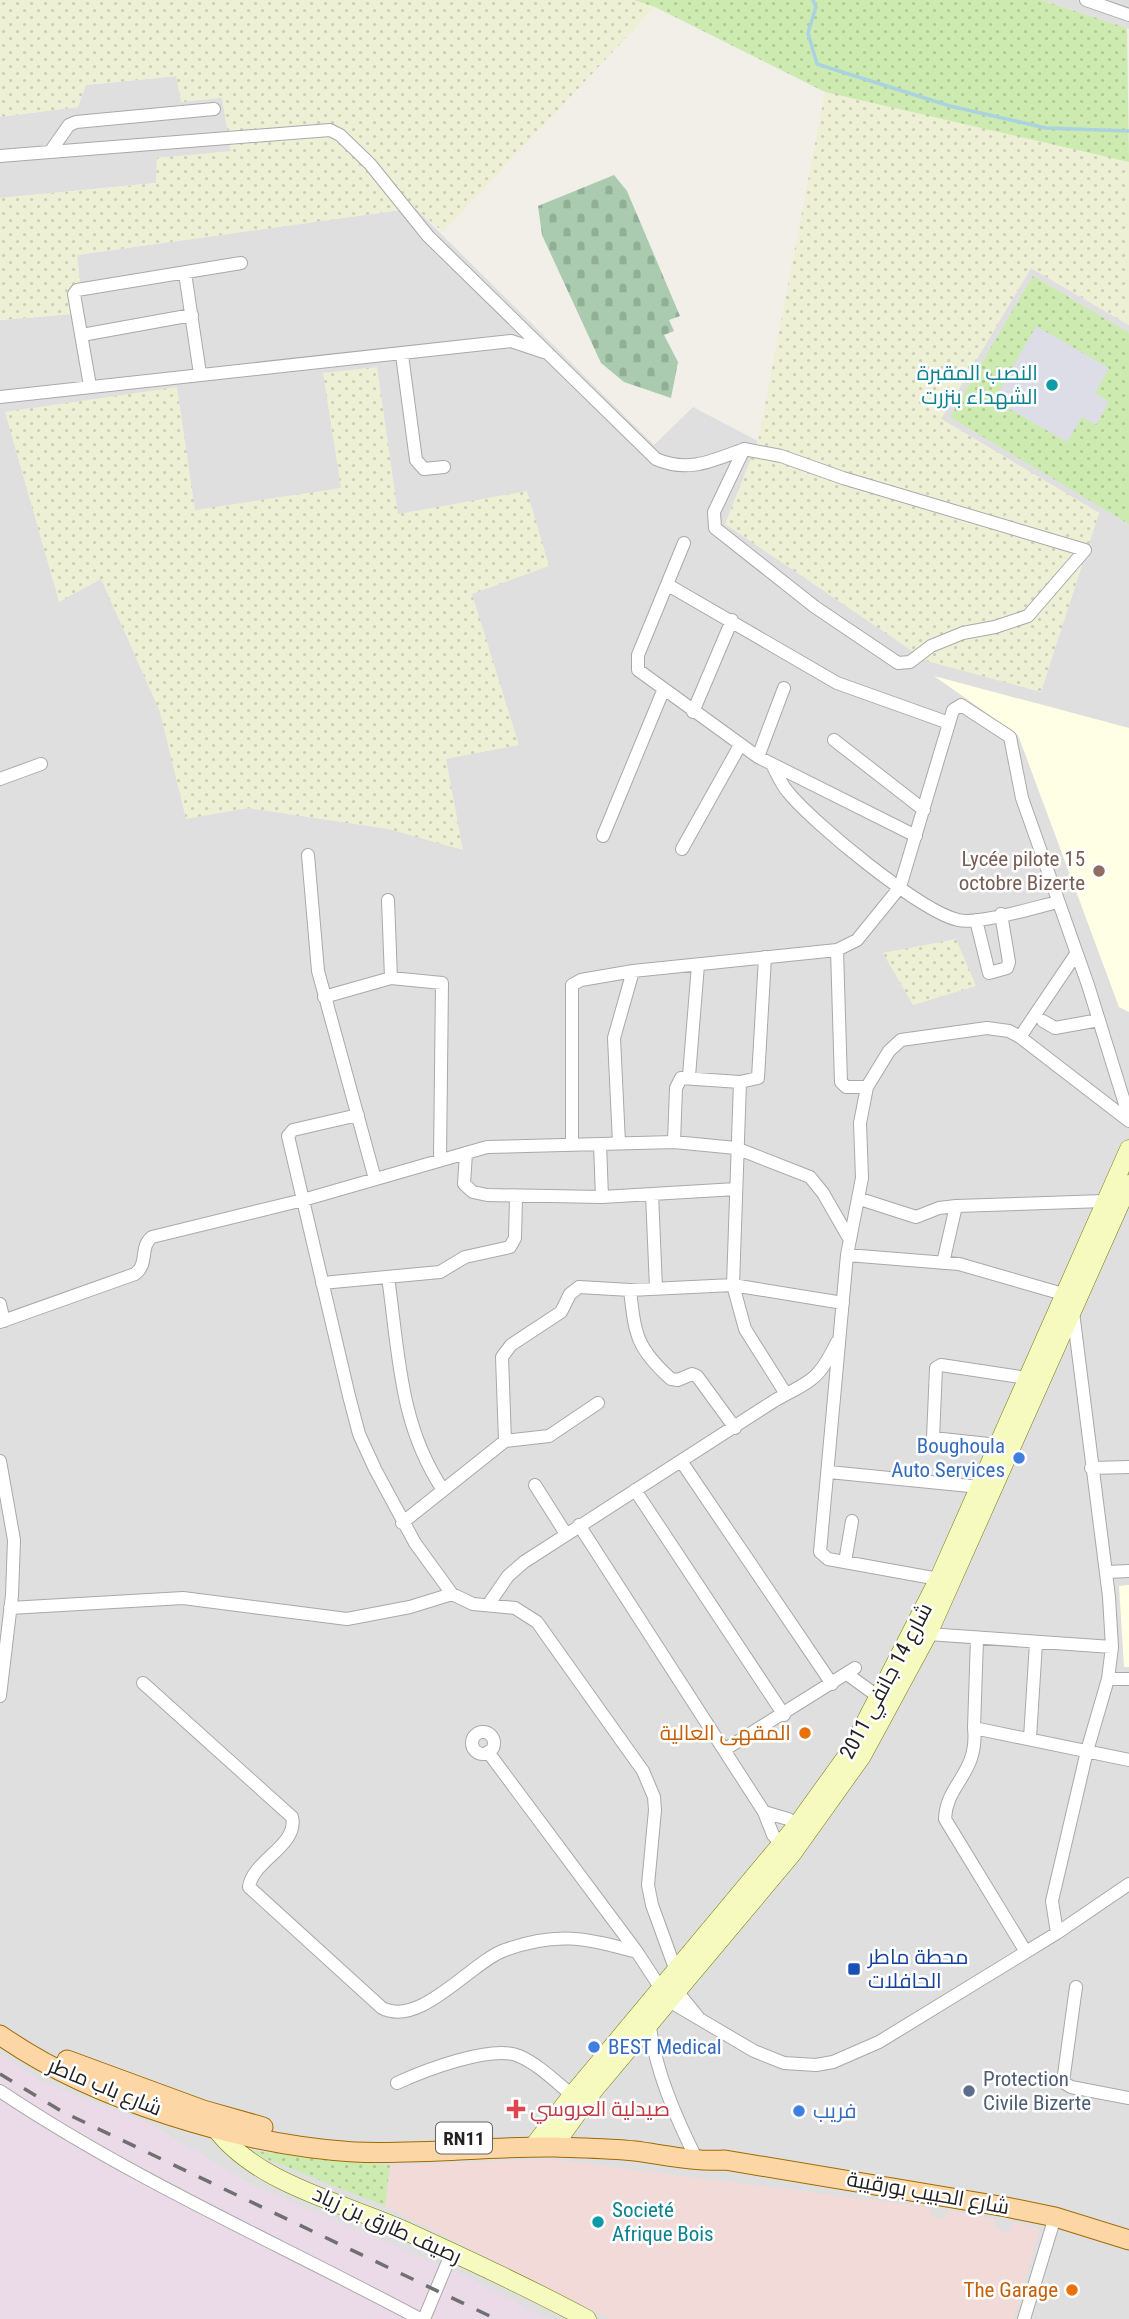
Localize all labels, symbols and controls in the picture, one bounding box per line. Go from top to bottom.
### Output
place label: النصب المقبرة الشهداء بنزرت [917,361,1038,410]
marker: النصب المقبرة الشهداء بنزرت [1044,377,1060,393]
place label: Lycée pilote 15 octobre Bizerte [959,847,1085,895]
marker: Lycée pilote 15 octobre Bizerte [1091,863,1107,879]
place label: Boughoula Auto Services [891,1434,1005,1482]
marker: Boughoula Auto Services [1011,1450,1027,1466]
street label: شارع 14 جانفي 2011 [835,1599,941,1765]
place label: المقهى العالية [660,1721,791,1746]
marker: المقهى العالية [797,1725,813,1741]
place label: محطة ماطر الحافلات [867,1945,968,1993]
marker: محطة ماطر الحافلات [846,1961,862,1977]
place label: BEST Medical [608,2035,722,2059]
marker: BEST Medical [586,2039,602,2055]
street label: شارع باب ماطر [43,2053,165,2123]
place label: Protection Civile Bizerte [983,2067,1091,2115]
marker: Protection Civile Bizerte [961,2083,977,2099]
place label: صيدلية العروسي [530,2097,670,2124]
place label: فريب [813,2099,857,2123]
marker: صيدلية العروسي [508,2101,524,2117]
marker: فريب [791,2103,807,2119]
road number: RN11 [436,2122,492,2154]
street label: شارع الحبيب بورقيبة [845,2167,1011,2221]
street label: رصيف طارق بن زياد [308,2181,465,2270]
place label: Societé Afrique Bois [612,2198,714,2246]
marker: Societé Afrique Bois [590,2214,606,2230]
place label: The Garage [964,2278,1058,2302]
marker: The Garage [1064,2282,1080,2298]

